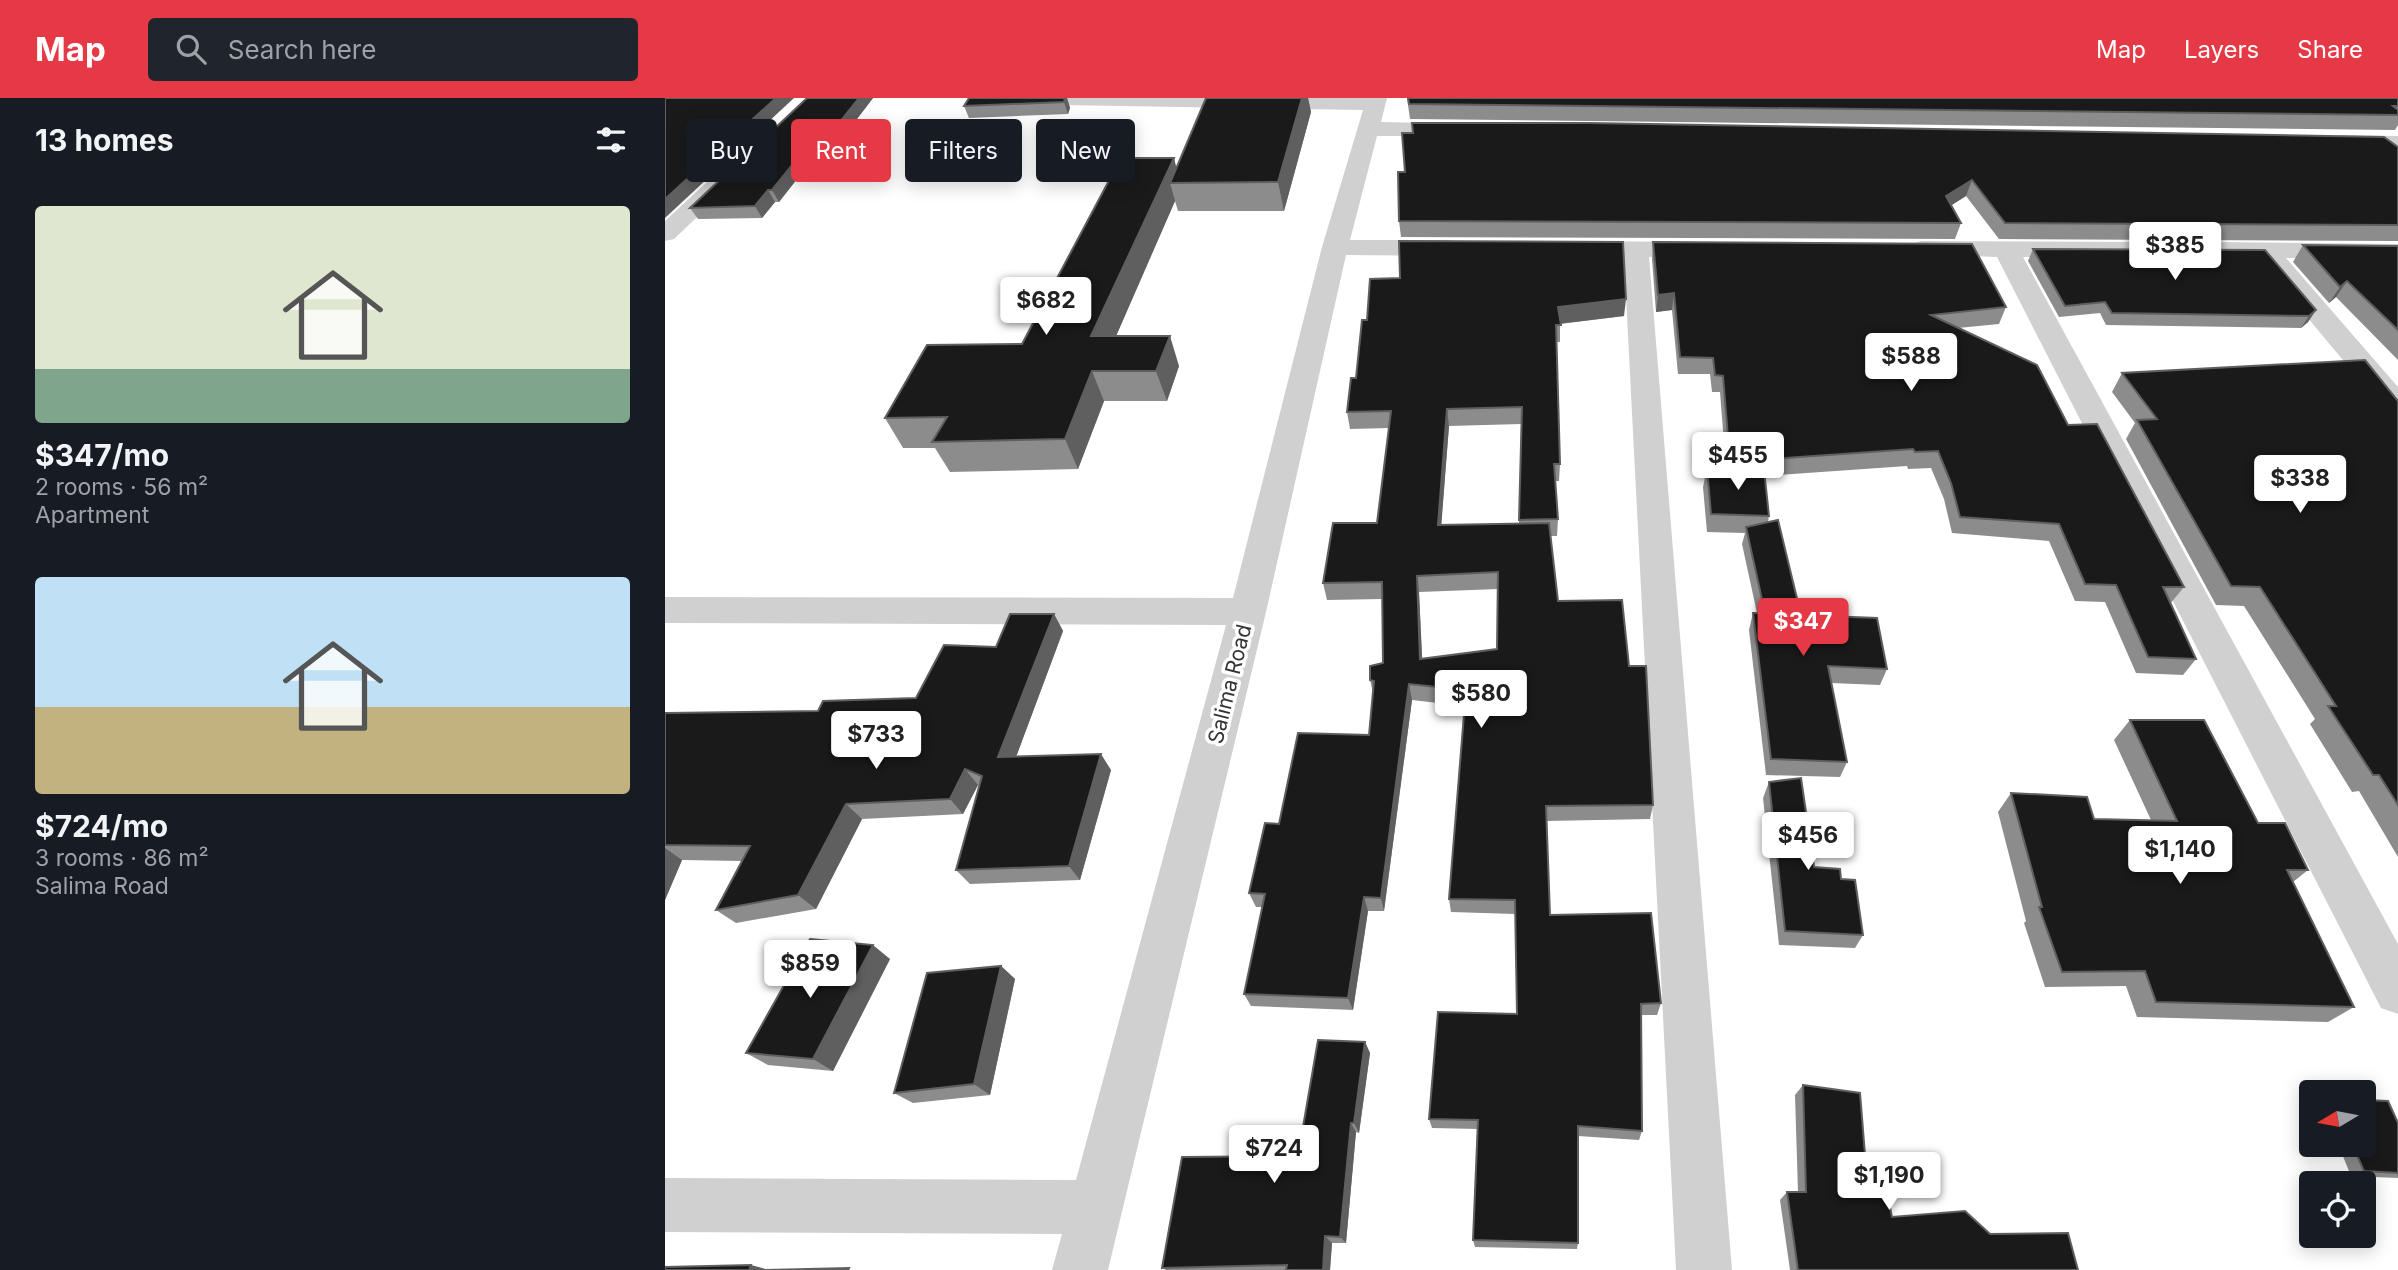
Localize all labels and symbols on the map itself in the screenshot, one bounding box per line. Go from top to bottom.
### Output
pin: $385 [2134,222,2216,282]
pin: $682 [1005,278,1087,337]
pin: $588 [1870,334,1952,393]
pin: $455 [1697,432,1779,492]
pin: $338 [2259,456,2341,515]
pin: $347 [1762,598,1844,658]
street label: Salima Road [1203,622,1256,746]
pin: $580 [1440,670,1522,730]
pin: $733 [835,712,917,771]
pin: $456 [1767,812,1849,872]
pin: $1,140 [2123,826,2237,886]
pin: $859 [769,940,851,1000]
north arrow [2299,1080,2377,1157]
pin: $724 [1233,1126,1315,1185]
pin: $1,190 [1832,1152,1946,1212]

